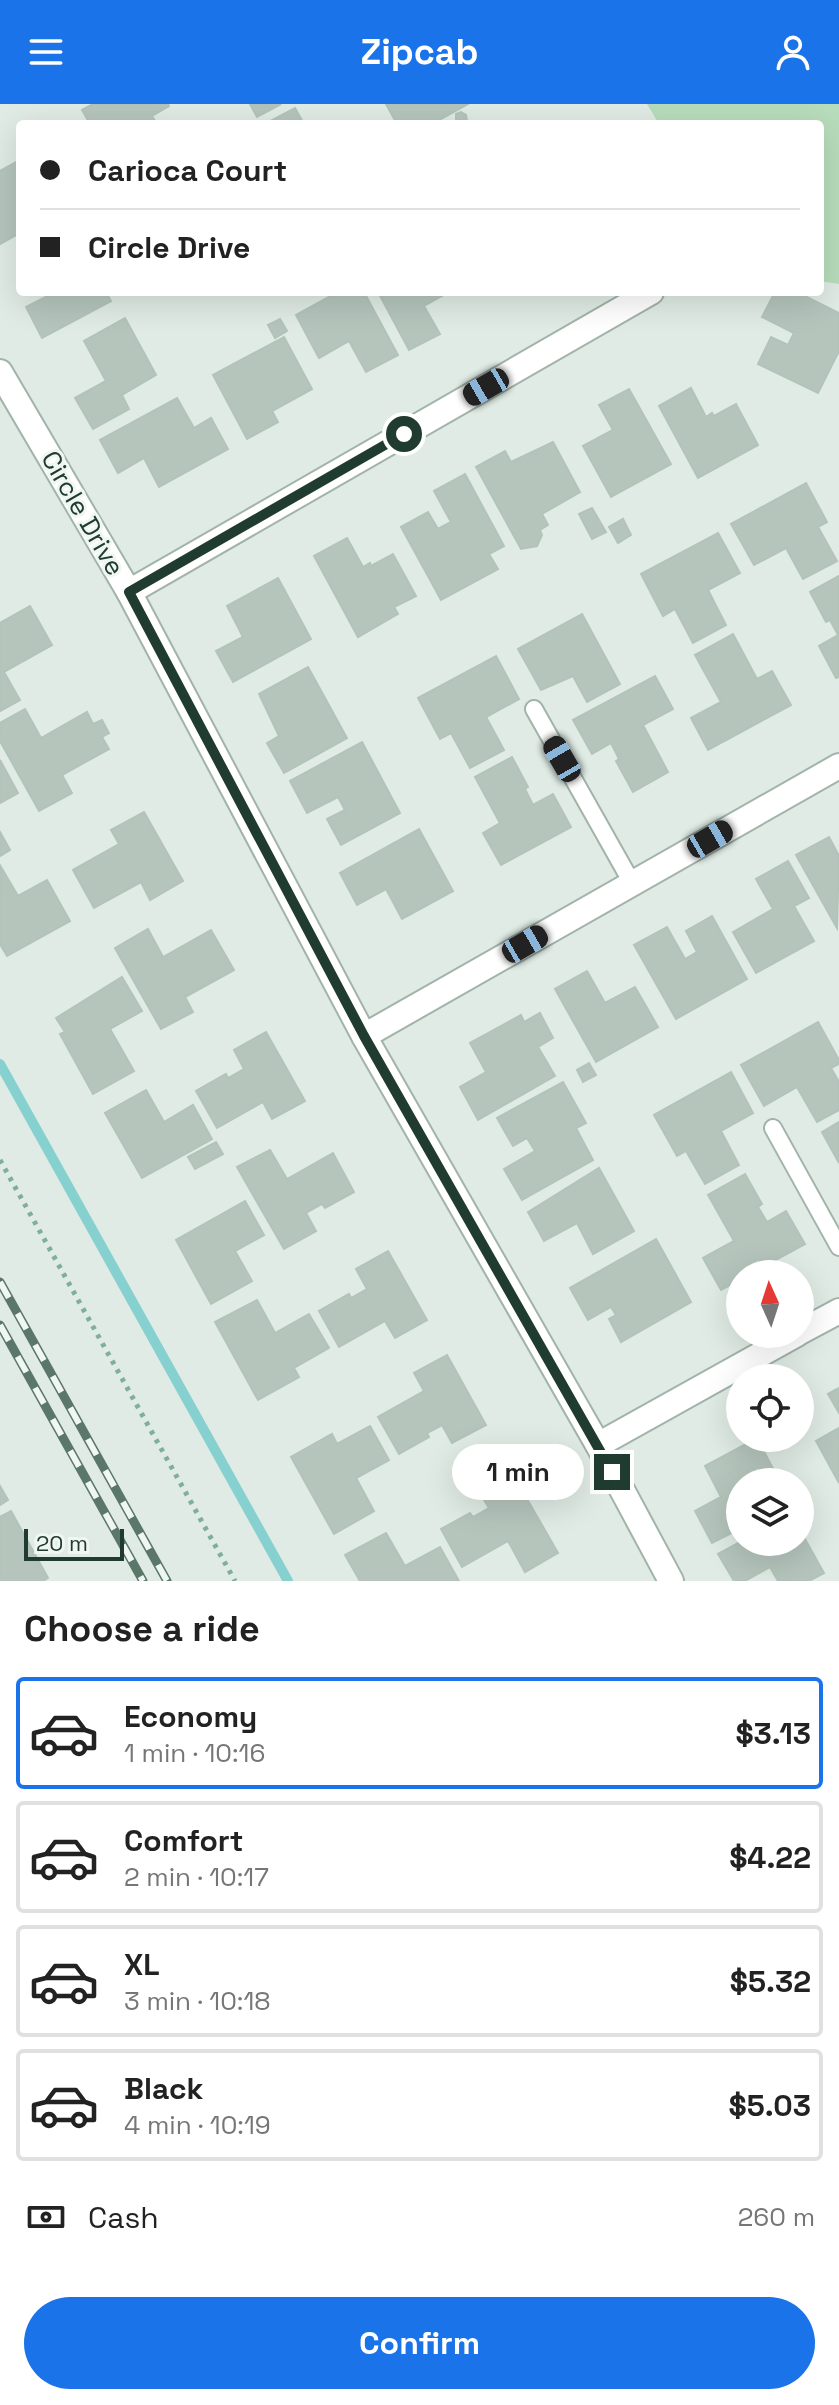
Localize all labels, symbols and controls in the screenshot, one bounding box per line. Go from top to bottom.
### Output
text: Zipcab [360,29,479,75]
icon: menu [24,30,68,74]
icon: person [771,30,815,74]
text: Carioca Court [88,151,287,190]
text: Circle Drive [88,228,250,267]
car [459,365,513,409]
route start [386,416,422,452]
street label: Circle Drive [34,444,132,582]
car [540,732,584,786]
car [683,817,737,861]
car [498,922,552,966]
north arrow [726,1260,814,1348]
map controls [726,1260,814,1556]
button: locate [726,1364,814,1452]
callout: 1 min [452,1444,584,1500]
route end [594,1454,630,1490]
text: 1 min [486,1455,550,1489]
button: layers [726,1468,814,1556]
scale bar [24,1525,124,1561]
text: 20 m [36,1529,88,1557]
text: Choose a ride [24,1606,260,1652]
icon: car [28,1697,100,1769]
text: Economy [124,1697,257,1736]
text: $3.13 [735,1714,811,1753]
text: 1 min · 10:16 [124,1736,265,1770]
icon: car [28,1821,100,1893]
text: Comfort [124,1821,243,1860]
text: $4.22 [729,1838,811,1877]
text: 2 min · 10:17 [124,1860,269,1894]
icon: car [28,1945,100,2017]
text: XL [124,1945,160,1984]
text: $5.32 [730,1962,811,2001]
text: 3 min · 10:18 [124,1984,270,2018]
icon: car [28,2069,100,2141]
text: Black [124,2069,203,2108]
text: $5.03 [729,2086,811,2125]
text: 4 min · 10:19 [124,2108,271,2142]
icon: cash [24,2195,68,2239]
text: Cash [88,2198,159,2237]
text: 260 m [738,2200,815,2234]
button: Confirm [24,2297,815,2389]

